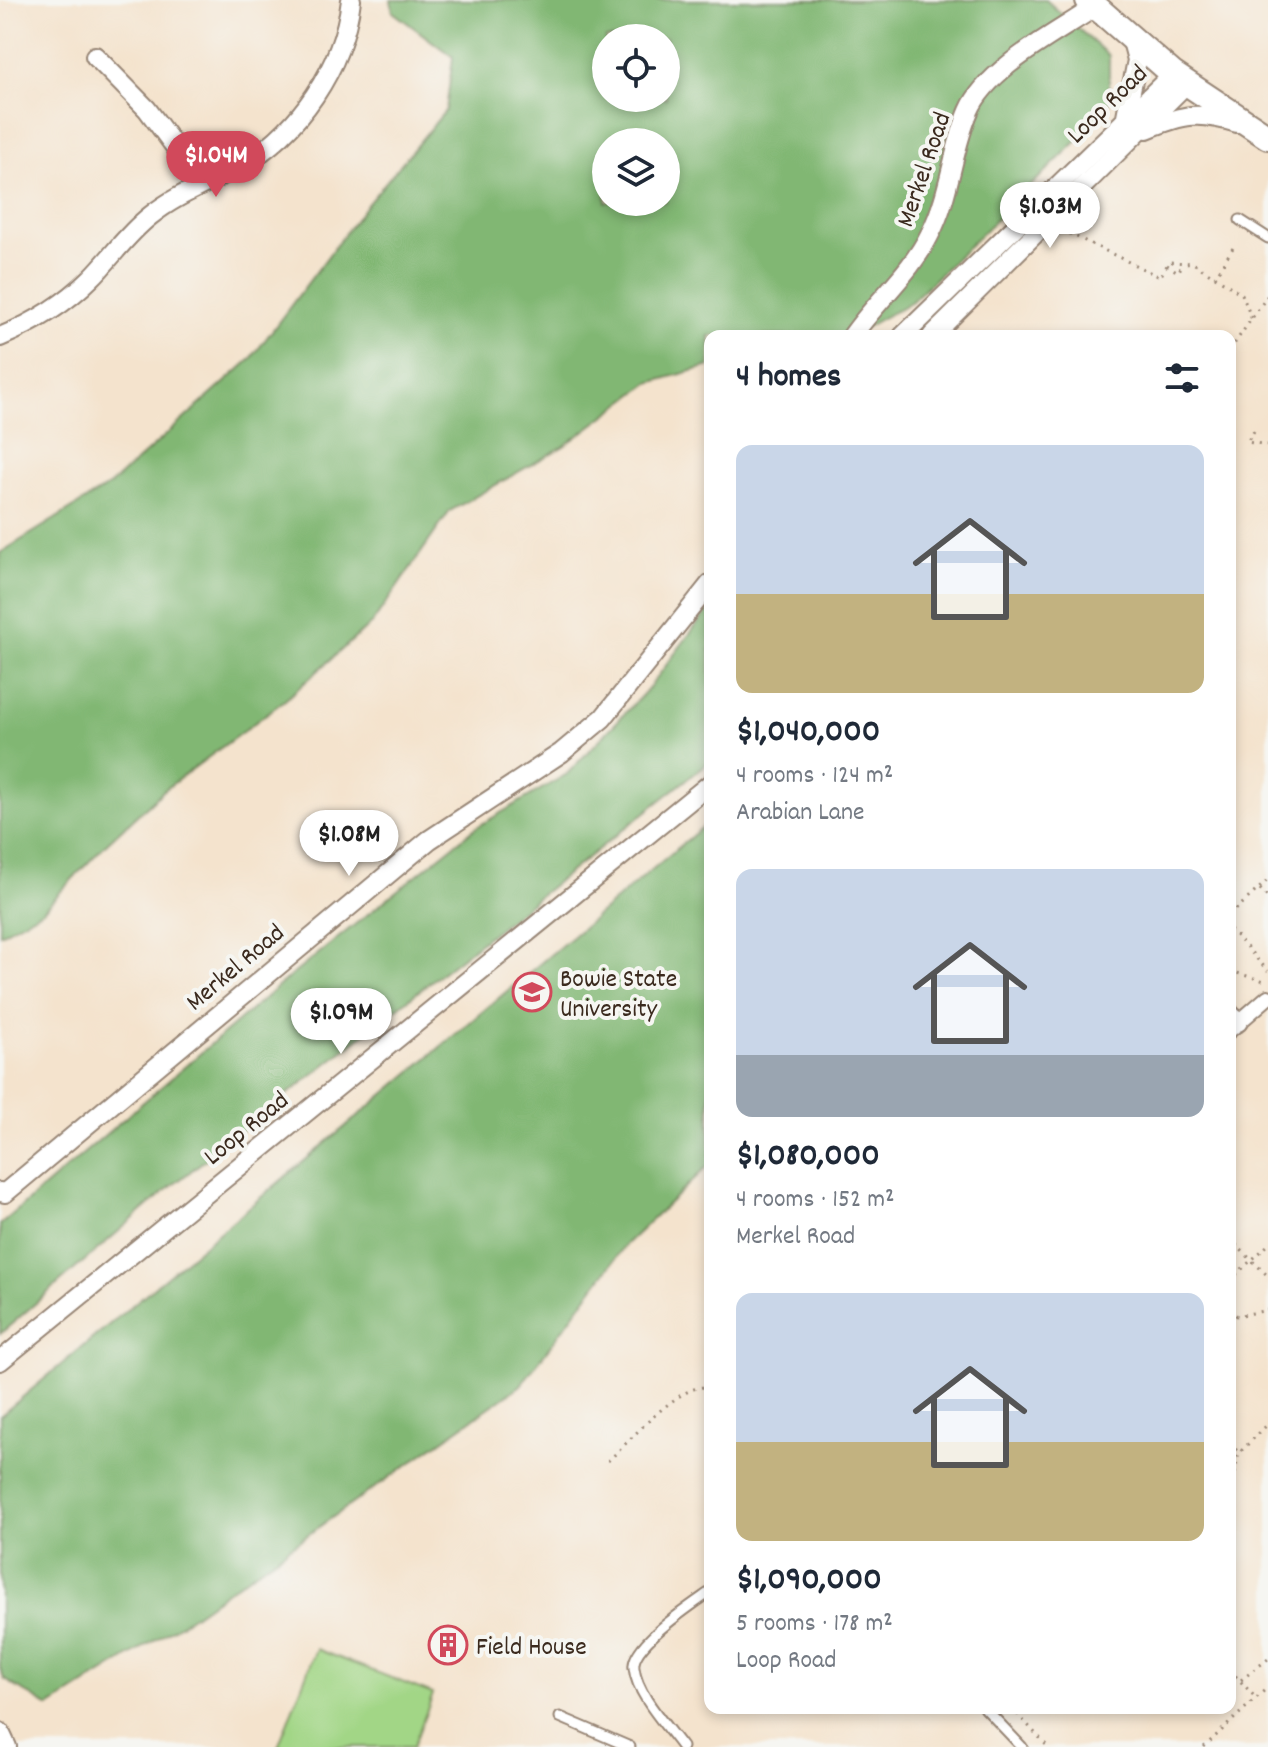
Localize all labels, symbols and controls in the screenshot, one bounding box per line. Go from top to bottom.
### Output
map controls [592,24,680,216]
button: locate [592,24,680,112]
street label: Loop Road [1059,57,1157,154]
street label: Merkel Road [888,108,962,233]
button: layers [592,128,680,216]
pin: $1.04M [151,131,281,199]
text: $1.04M [184,138,248,175]
pin: $1.03M [985,182,1115,250]
text: $1.03M [1018,189,1082,226]
text: 4 homes [736,354,841,403]
icon: filters [1160,356,1204,400]
icon: home [898,497,1042,641]
text: $1,040,000 [736,709,880,758]
text: 4 rooms · 124 m² [736,758,893,795]
text: Arabian Lane [736,795,865,832]
pin: $1.08M [284,810,414,878]
text: $1.08M [317,817,381,854]
street label: Merkel Road [179,916,294,1021]
icon: home [898,921,1042,1065]
place label: Bowie State University [560,962,677,1029]
school or university icon: Bowie State University [511,971,553,1013]
pin: $1.09M [276,988,406,1056]
text: $1.09M [309,995,373,1032]
street label: Loop Road [197,1084,298,1176]
text: $1,080,000 [736,1133,880,1182]
text: 4 rooms · 152 m² [736,1182,895,1219]
text: Merkel Road [736,1219,855,1256]
icon: home [898,1345,1042,1489]
text: $1,090,000 [736,1557,882,1606]
text: 5 rooms · 178 m² [736,1606,893,1643]
building icon: Field House [427,1624,469,1666]
place label: Field House [476,1630,587,1667]
text: Loop Road [736,1643,836,1680]

